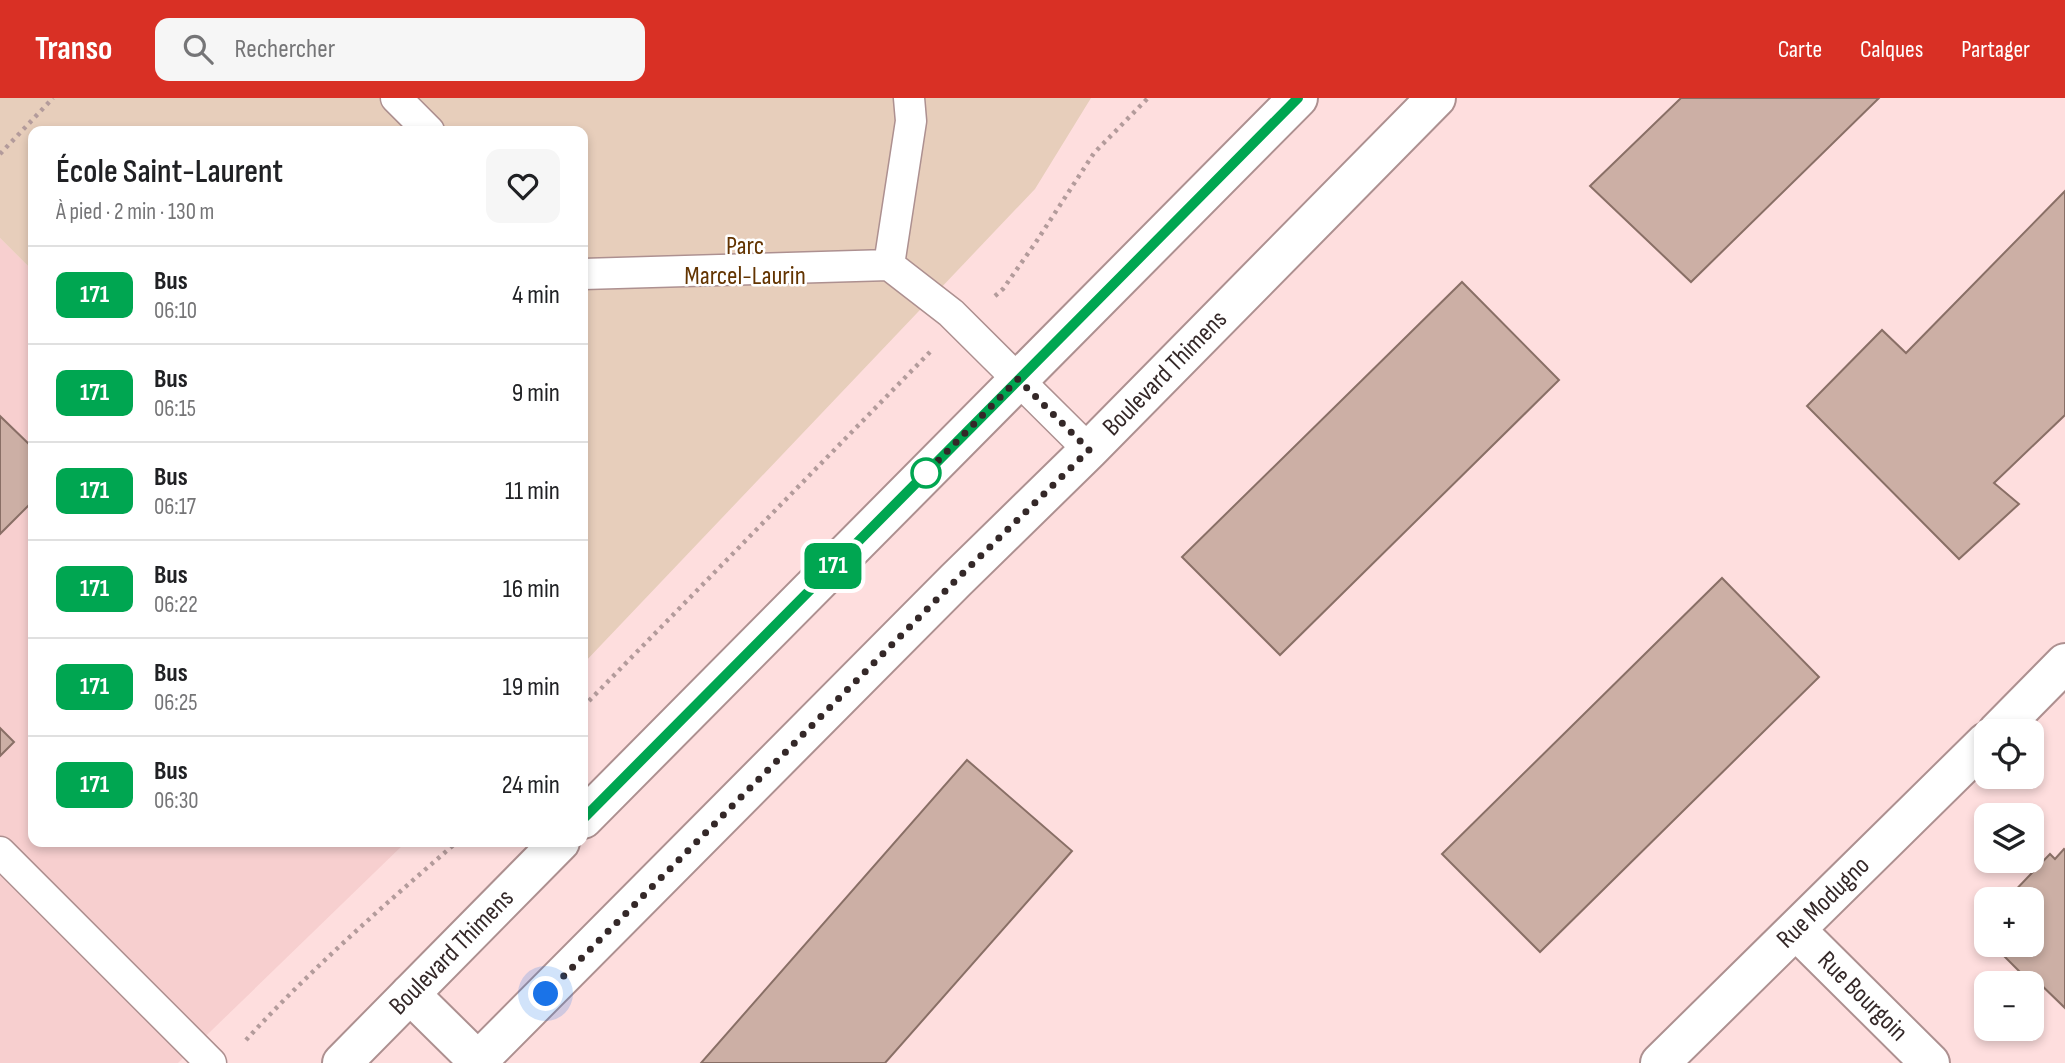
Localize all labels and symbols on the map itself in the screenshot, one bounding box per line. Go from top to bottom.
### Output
park label: Parc Marcel-Laurin [684,231,806,292]
street label: Boulevard Thimens [1096,304,1233,442]
unlabelled marker [911,458,941,488]
line badge: 171 [793,543,873,589]
street label: Rue Modugno [1770,850,1876,955]
street label: Boulevard Thimens [383,883,520,1021]
street label: Rue Bourgoin [1811,945,1914,1048]
your location [528,976,563,1011]

